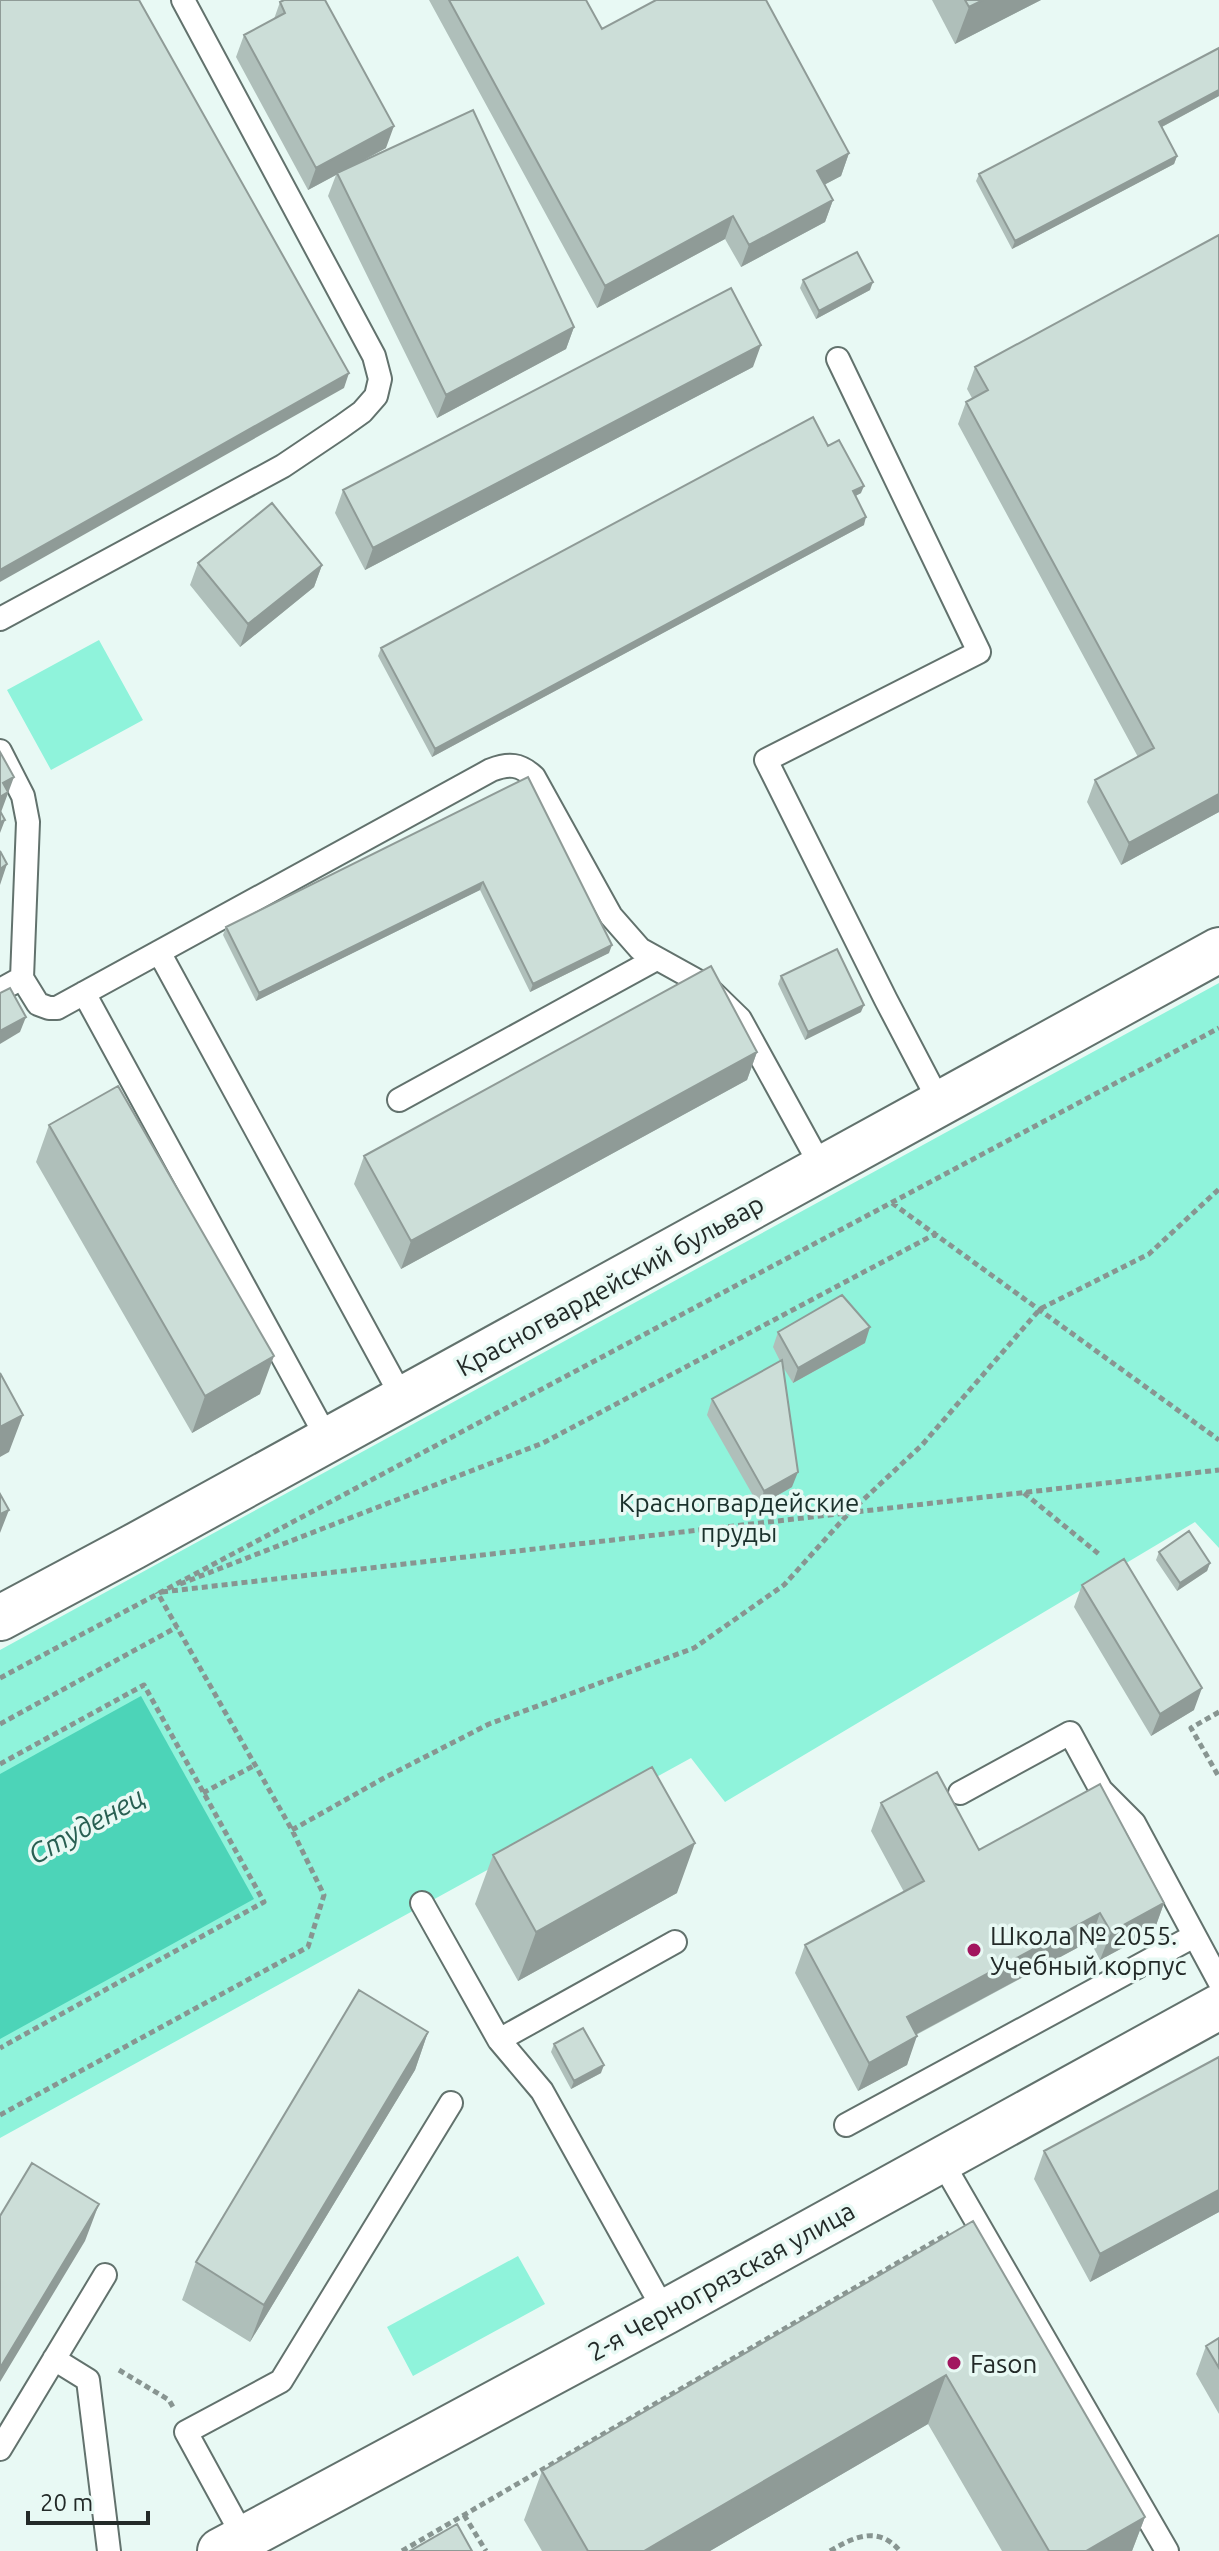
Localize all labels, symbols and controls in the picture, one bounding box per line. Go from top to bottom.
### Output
street label: Красногвардейский бульвар [451,1188,769,1382]
park label: Красногвардейские пруды [619,1488,859,1547]
water label: Студенец [22,1780,150,1870]
place label: Школа № 2055. Учебный корпус [990,1921,1187,1980]
marker: Школа № 2055. Учебный корпус [965,1941,983,1959]
street label: 2-я Черногрязская улица [583,2196,859,2366]
place label: Fason [970,2349,1037,2378]
marker: Fason [945,2354,963,2372]
scale bar [28,2475,148,2525]
text: 20 m [40,2489,93,2516]

